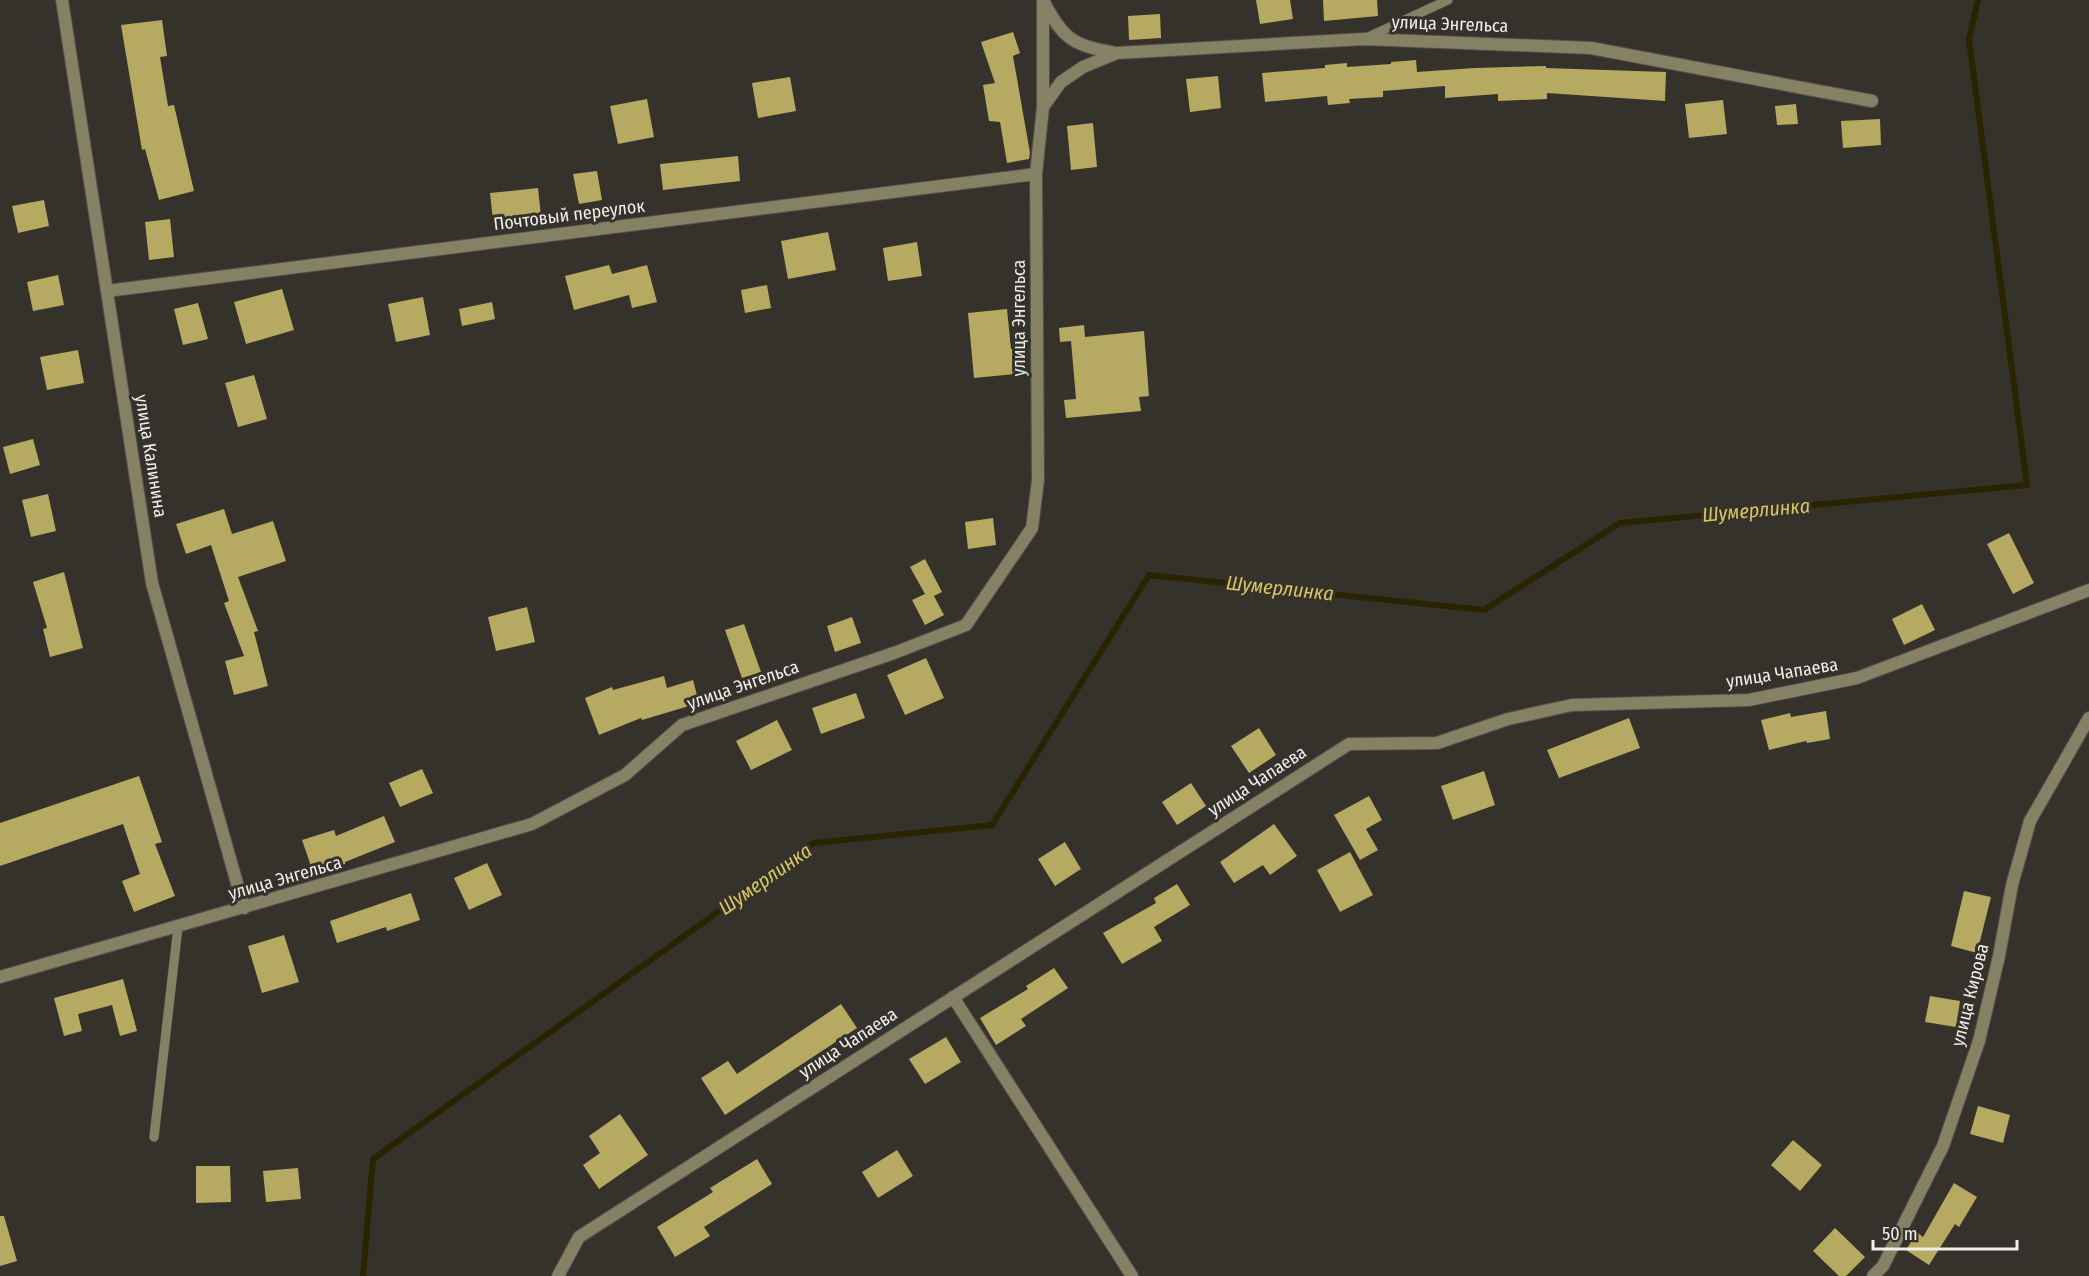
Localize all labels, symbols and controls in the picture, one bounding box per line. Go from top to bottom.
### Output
street label: улица Энгельса [1391,11,1509,37]
street label: Почтовый переулок [492,195,646,235]
street label: улица Энгельса [1008,259,1030,376]
street label: улица Калинина [130,393,172,519]
water label: Шумерлинка [1701,493,1811,527]
water label: Шумерлинка [1225,570,1335,606]
street label: улица Чапаева [1724,653,1840,693]
street label: улица Энгельса [684,656,802,714]
street label: улица Чапаева [1204,741,1311,821]
water label: Шумерлинка [714,838,816,920]
street label: улица Энгельса [226,851,344,905]
street label: улица Кирова [1947,941,1993,1049]
street label: улица Чапаева [795,1003,902,1083]
scale bar [1873,1213,2017,1251]
text: 50 m [1882,1223,1918,1245]

